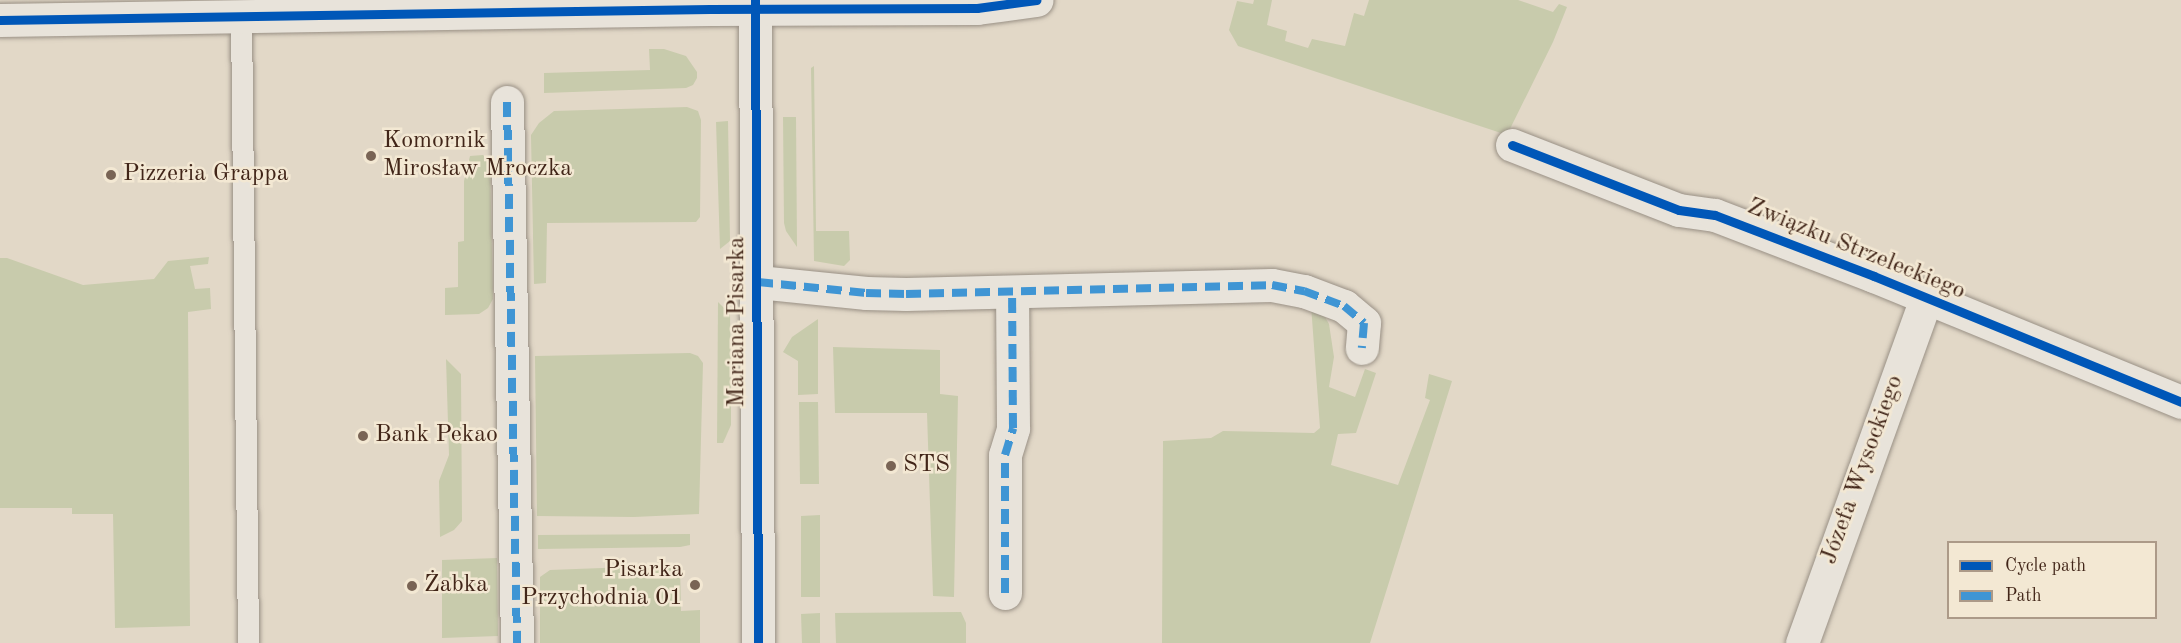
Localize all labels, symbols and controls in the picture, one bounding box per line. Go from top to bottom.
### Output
place label: Komornik Mirosław Mroczka [383,128,572,184]
marker: Komornik Mirosław Mroczka [364,149,378,163]
place label: Pizzeria Grappa [123,161,289,189]
marker: Pizzeria Grappa [104,168,118,182]
street label: Związku Strzeleckiego [1743,193,1969,307]
street label: Mariana Pisarka [724,237,752,407]
street label: Józefa Wysockiego [1815,372,1911,568]
place label: Bank Pekao [375,422,498,450]
marker: Bank Pekao [356,429,370,443]
place label: STS [903,452,950,480]
marker: STS [884,459,898,473]
legend [1947,541,2157,619]
place label: Pisarka Przychodnia 01 [521,557,683,613]
text: Cycle path [2005,557,2086,575]
place label: Żabka [424,572,488,600]
marker: Pisarka Przychodnia 01 [688,578,702,592]
marker: Żabka [405,579,419,593]
text: Path [2005,587,2041,605]

